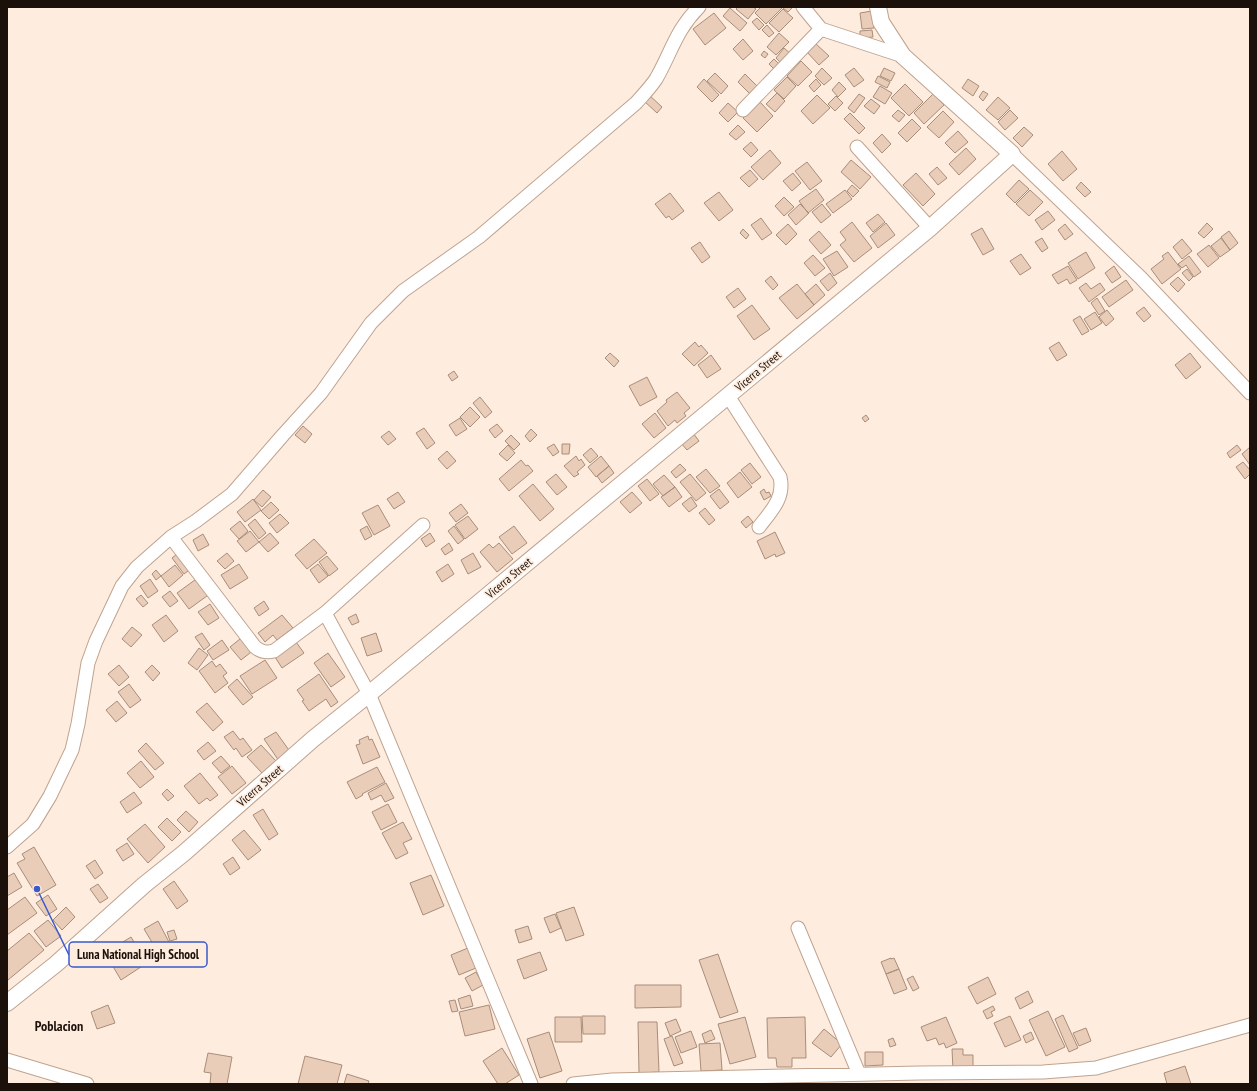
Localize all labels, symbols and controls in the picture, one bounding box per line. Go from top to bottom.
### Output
street label: Vicerra Street [731,346,784,395]
street label: Vicerra Street [482,553,535,602]
street label: Vicerra Street [233,761,286,810]
callout: Luna National High School [69,942,207,967]
text: Luna National High School [77,946,200,963]
district label: Poblacion [35,1017,83,1035]

